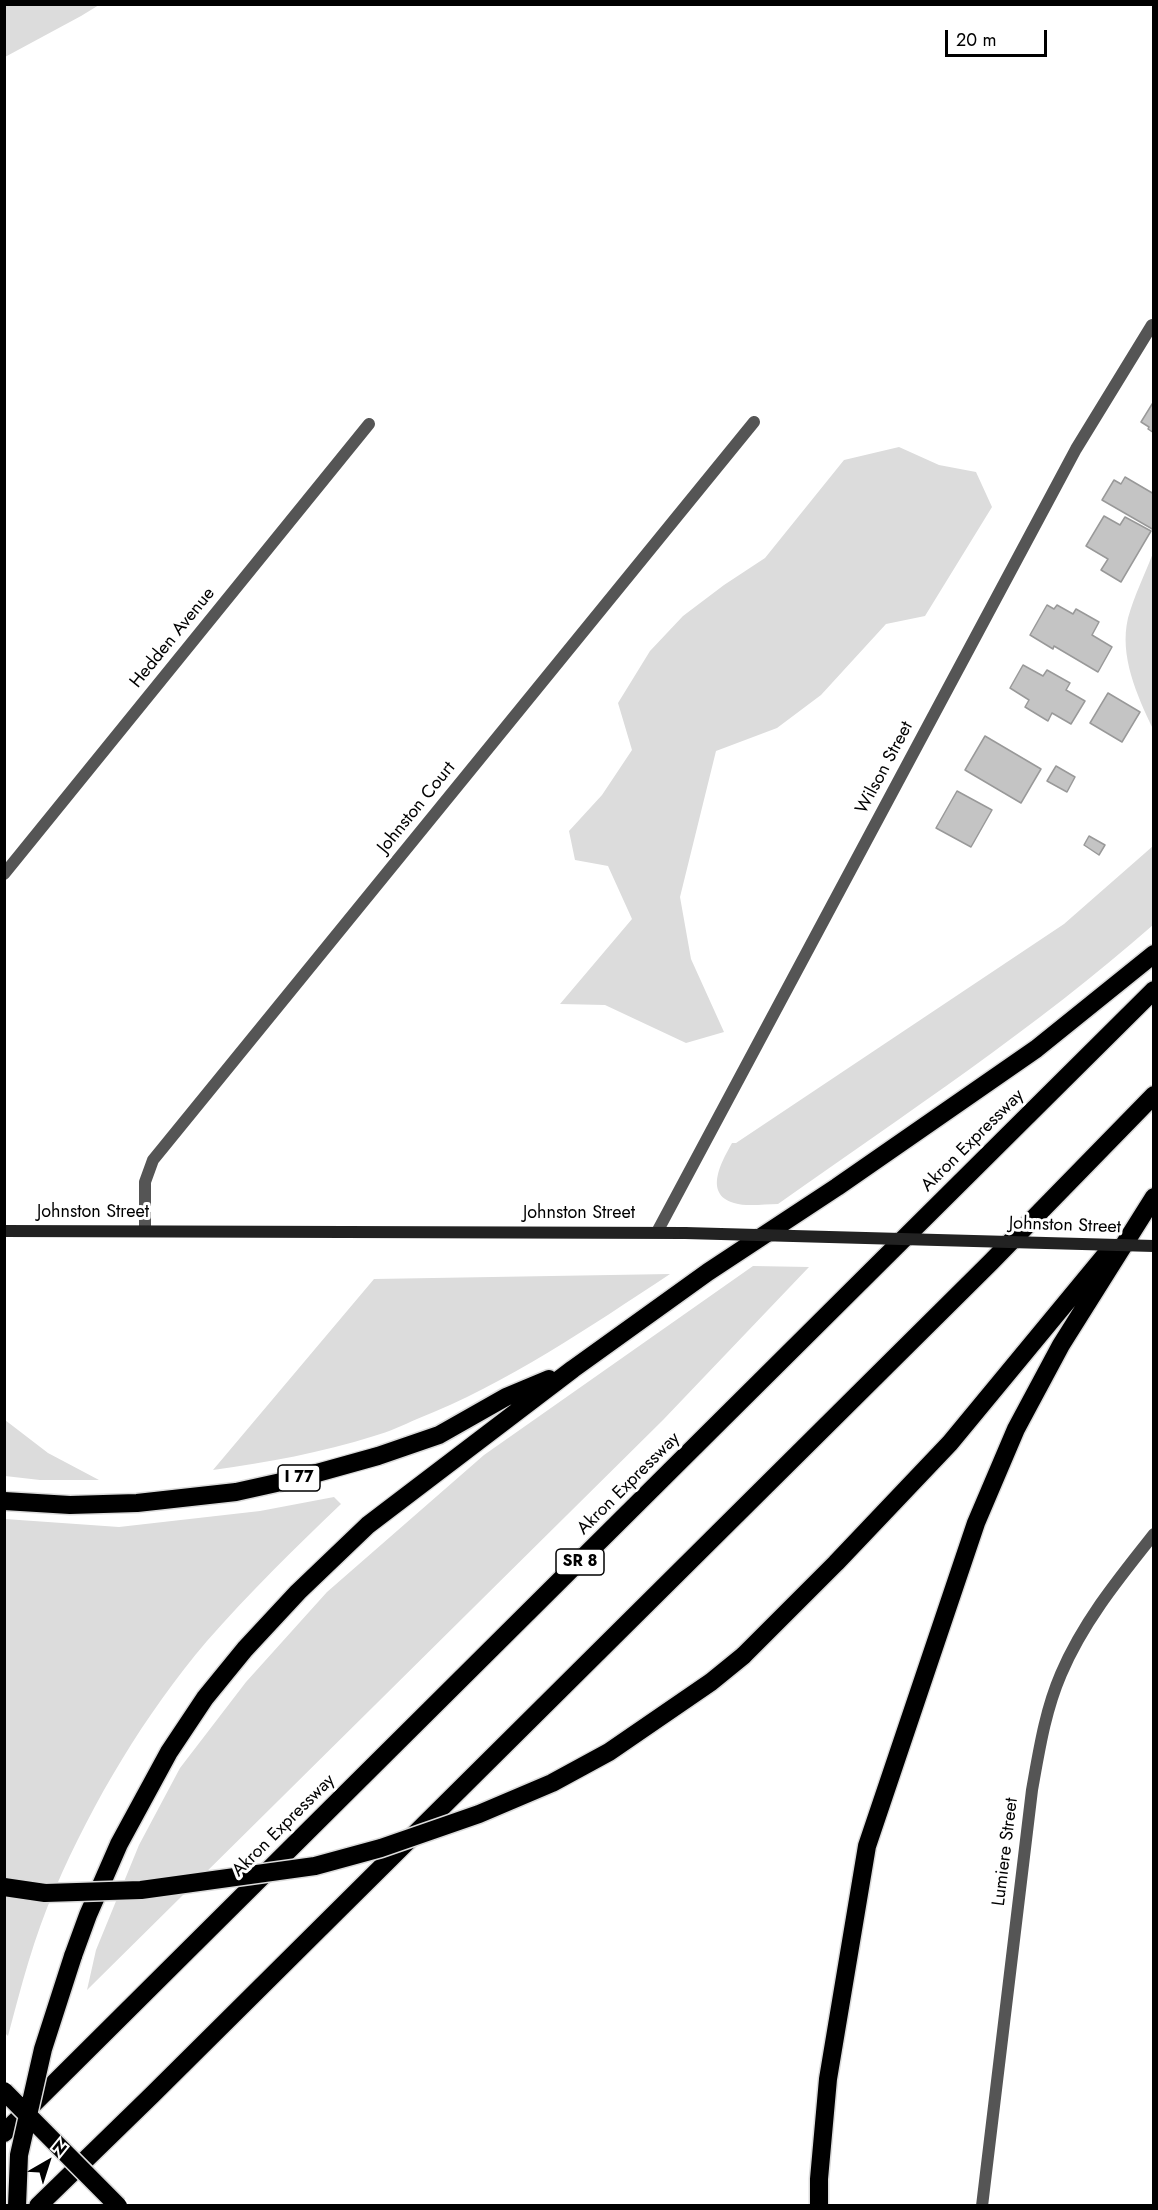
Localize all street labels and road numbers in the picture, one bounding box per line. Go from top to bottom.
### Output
street label: Hedden Avenue [126,583,220,693]
street label: Wilson Street [852,718,918,818]
street label: Johnston Court [374,758,460,858]
street label: Akron Expressway [917,1085,1029,1197]
street label: Johnston Street [37,1202,149,1224]
street label: Johnston Street [523,1203,635,1225]
street label: Johnston Street [1009,1213,1121,1239]
street label: Akron Expressway [573,1428,685,1540]
road number: I 77 [278,1465,320,1491]
road number: SR 8 [556,1549,604,1575]
street label: Akron Expressway [228,1770,340,1882]
street label: Lumiere Street [989,1797,1023,1907]

